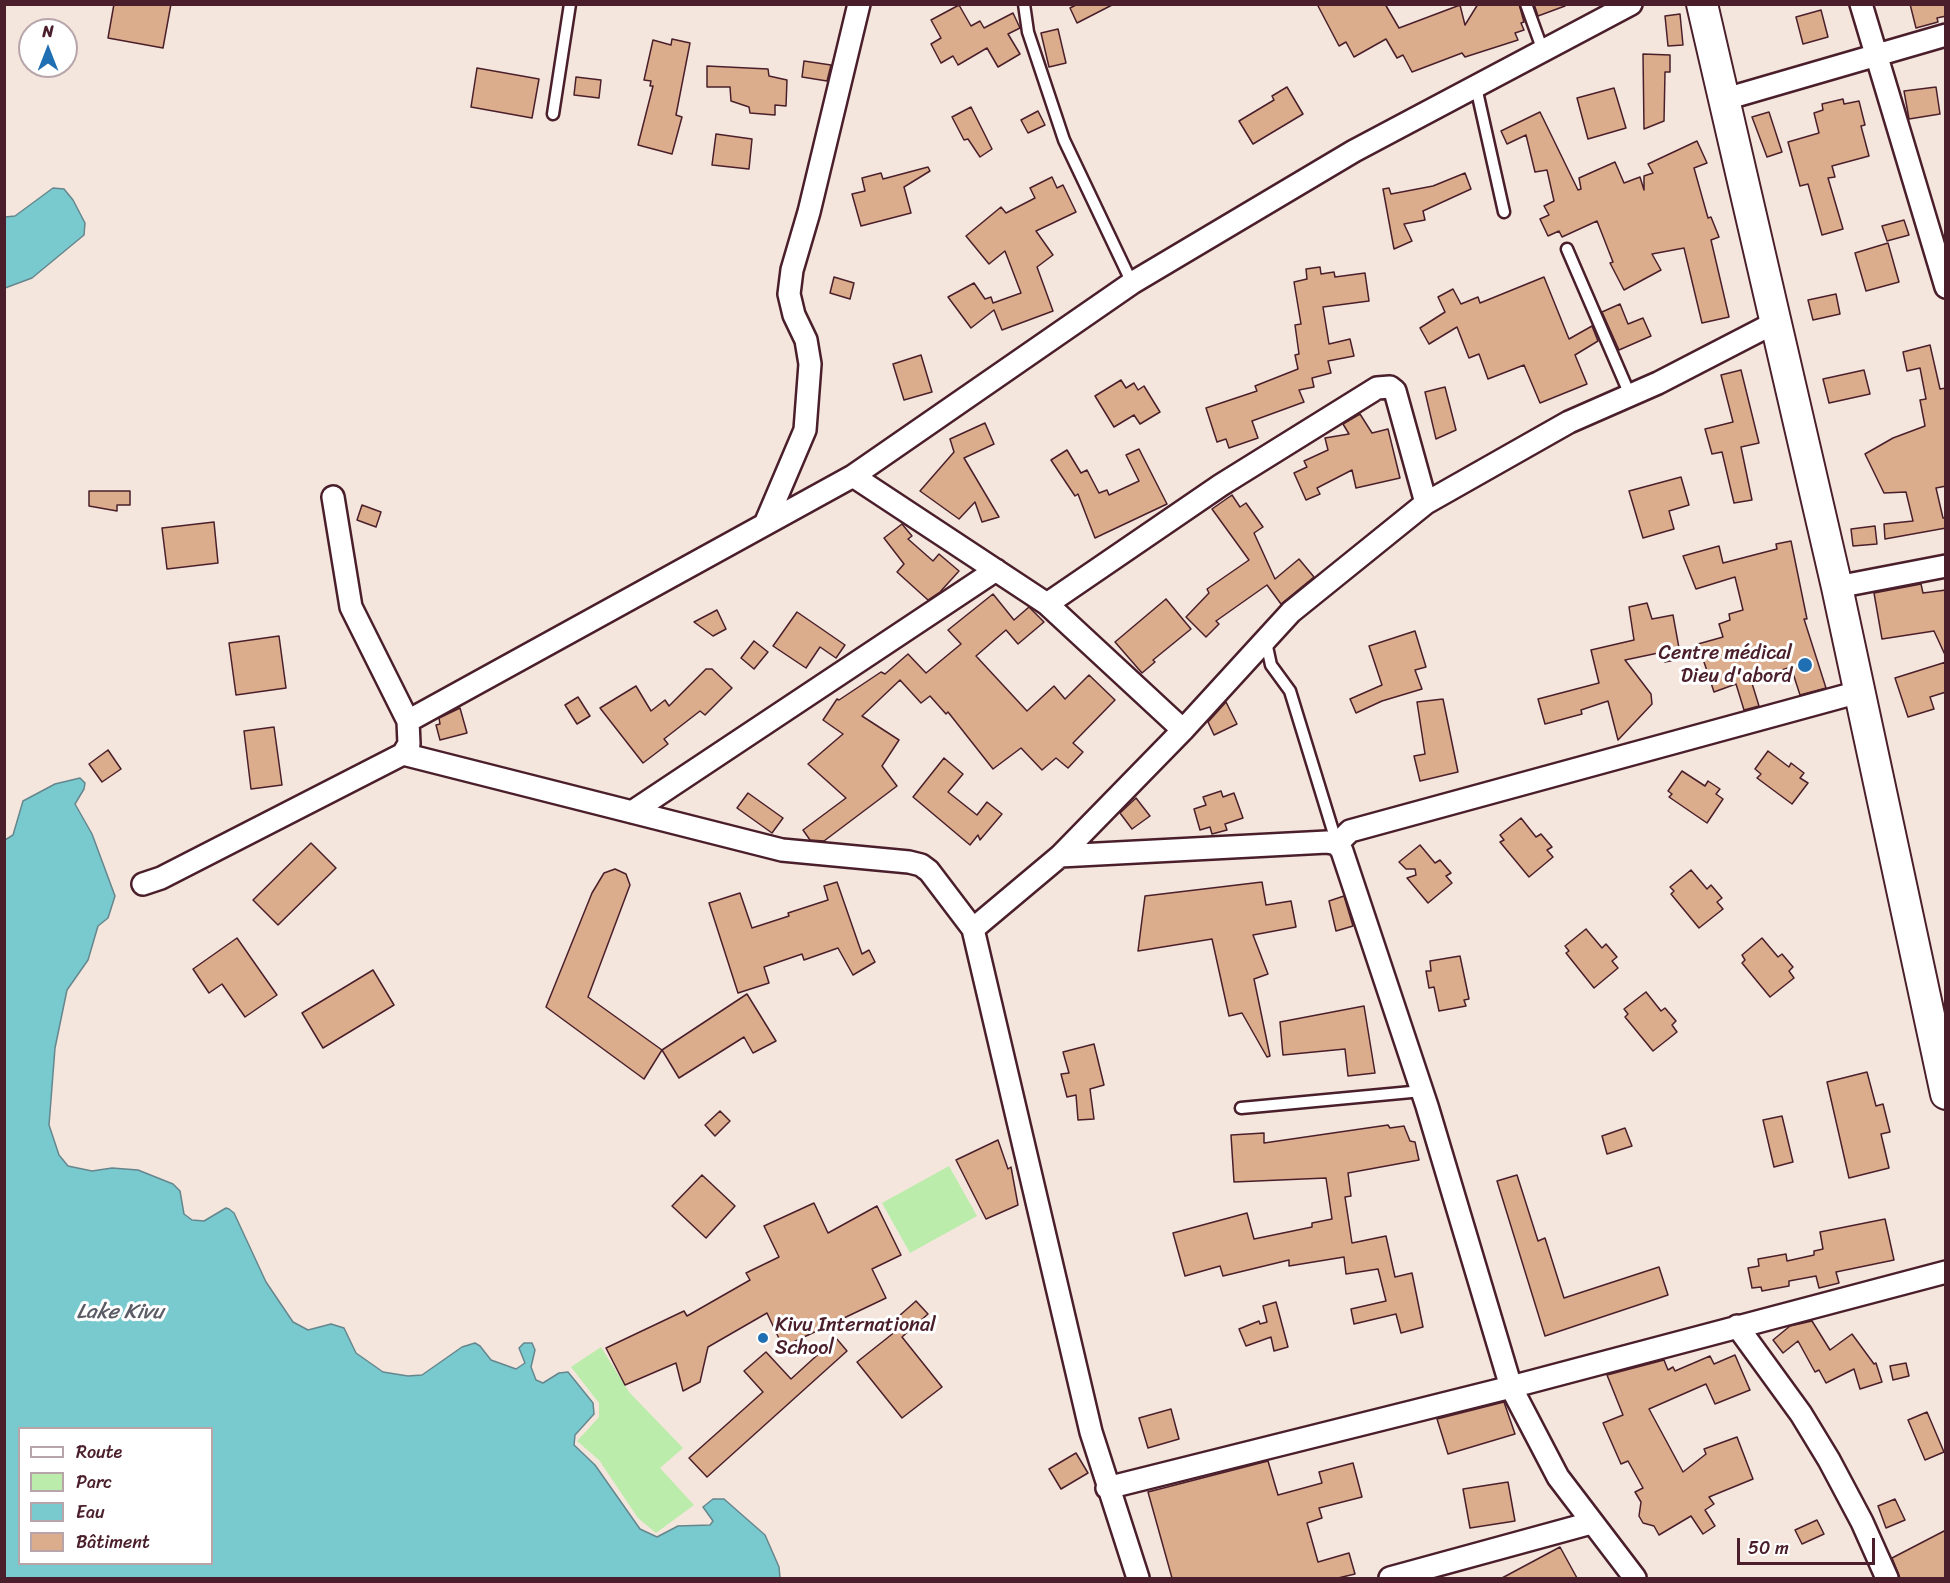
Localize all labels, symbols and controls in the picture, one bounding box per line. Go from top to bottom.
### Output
text: N [42,17,54,46]
north arrow [18,18,78,78]
place label: Centre médical Dieu d'abord [1659,642,1792,689]
marker: Centre médical Dieu d'abord [1796,656,1814,674]
water label: Lake Kivu [76,1300,164,1326]
place label: Kivu International School [775,1314,936,1361]
marker: Kivu International School [756,1331,770,1345]
legend [18,1427,213,1565]
text: Route [76,1436,122,1468]
text: Parc [76,1466,112,1498]
text: Eau [76,1496,105,1528]
text: Bâtiment [76,1526,150,1558]
scale bar [1740,1526,1878,1564]
text: 50 m [1748,1532,1789,1564]

